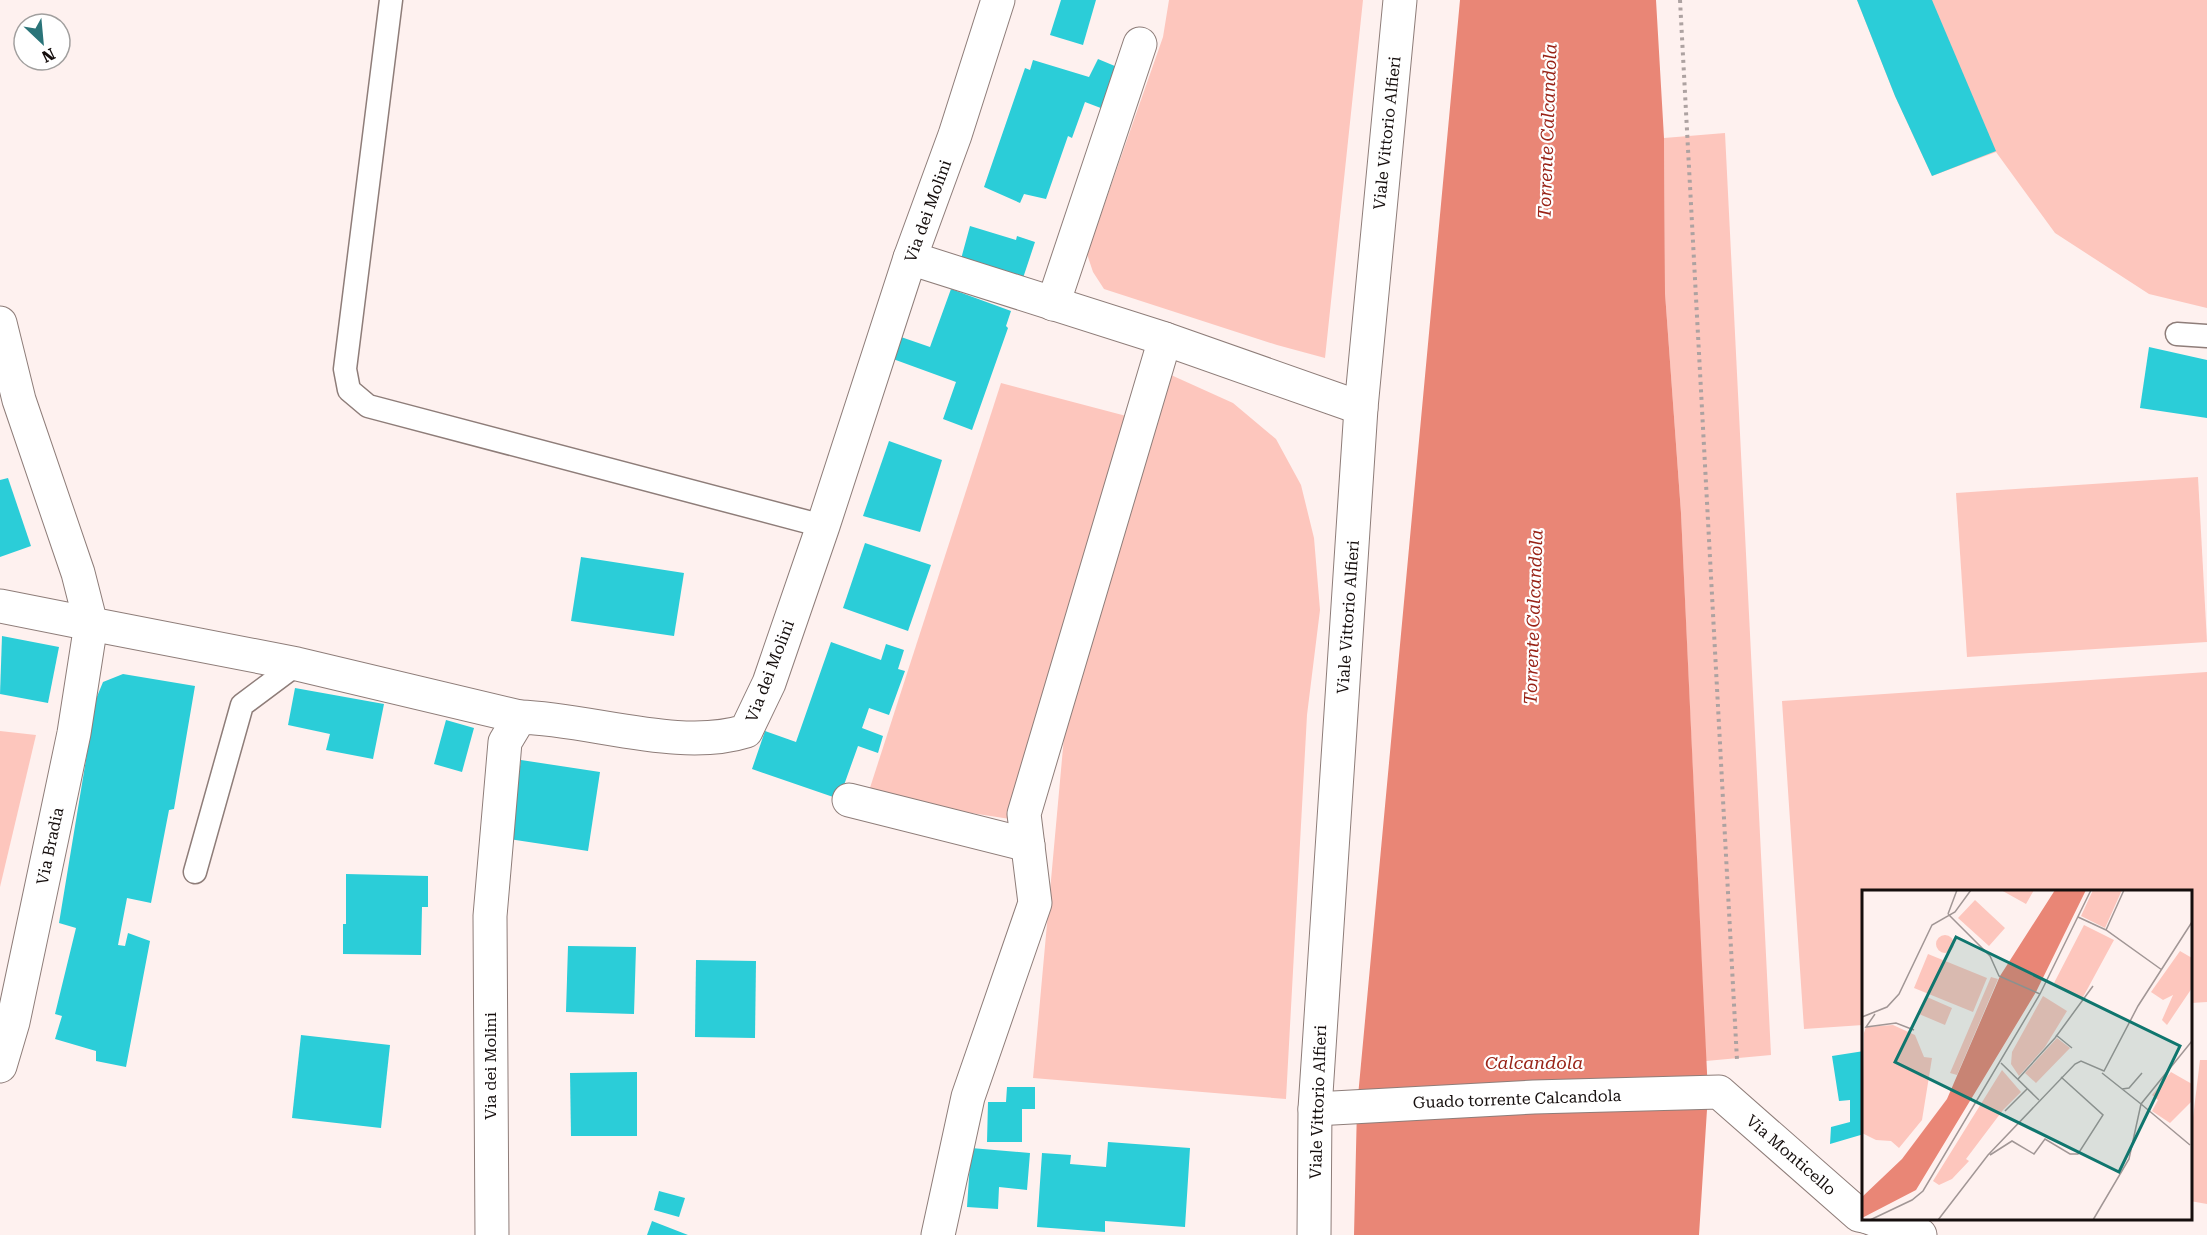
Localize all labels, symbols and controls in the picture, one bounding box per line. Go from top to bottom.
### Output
north arrow [12,12,72,72]
water label: Torrente Calcandola [1533,43,1561,219]
text: N [39,44,58,66]
street label: Viale Vittorio Alfieri [1370,55,1404,211]
street label: Via dei Molini [901,157,955,265]
water label: Torrente Calcandola [1519,529,1547,705]
street label: Viale Vittorio Alfieri [1333,540,1363,694]
street label: Via dei Molini [742,617,798,725]
street label: Via Bradia [33,805,68,886]
inset map [1862,890,2192,1220]
street label: Via dei Molini [481,1012,500,1120]
street label: Viale Vittorio Alfieri [1306,1025,1330,1179]
water label: Calcandola [1485,1052,1583,1073]
street label: Guado torrente Calcandola [1412,1086,1622,1112]
street label: Via Monticello [1742,1111,1840,1199]

